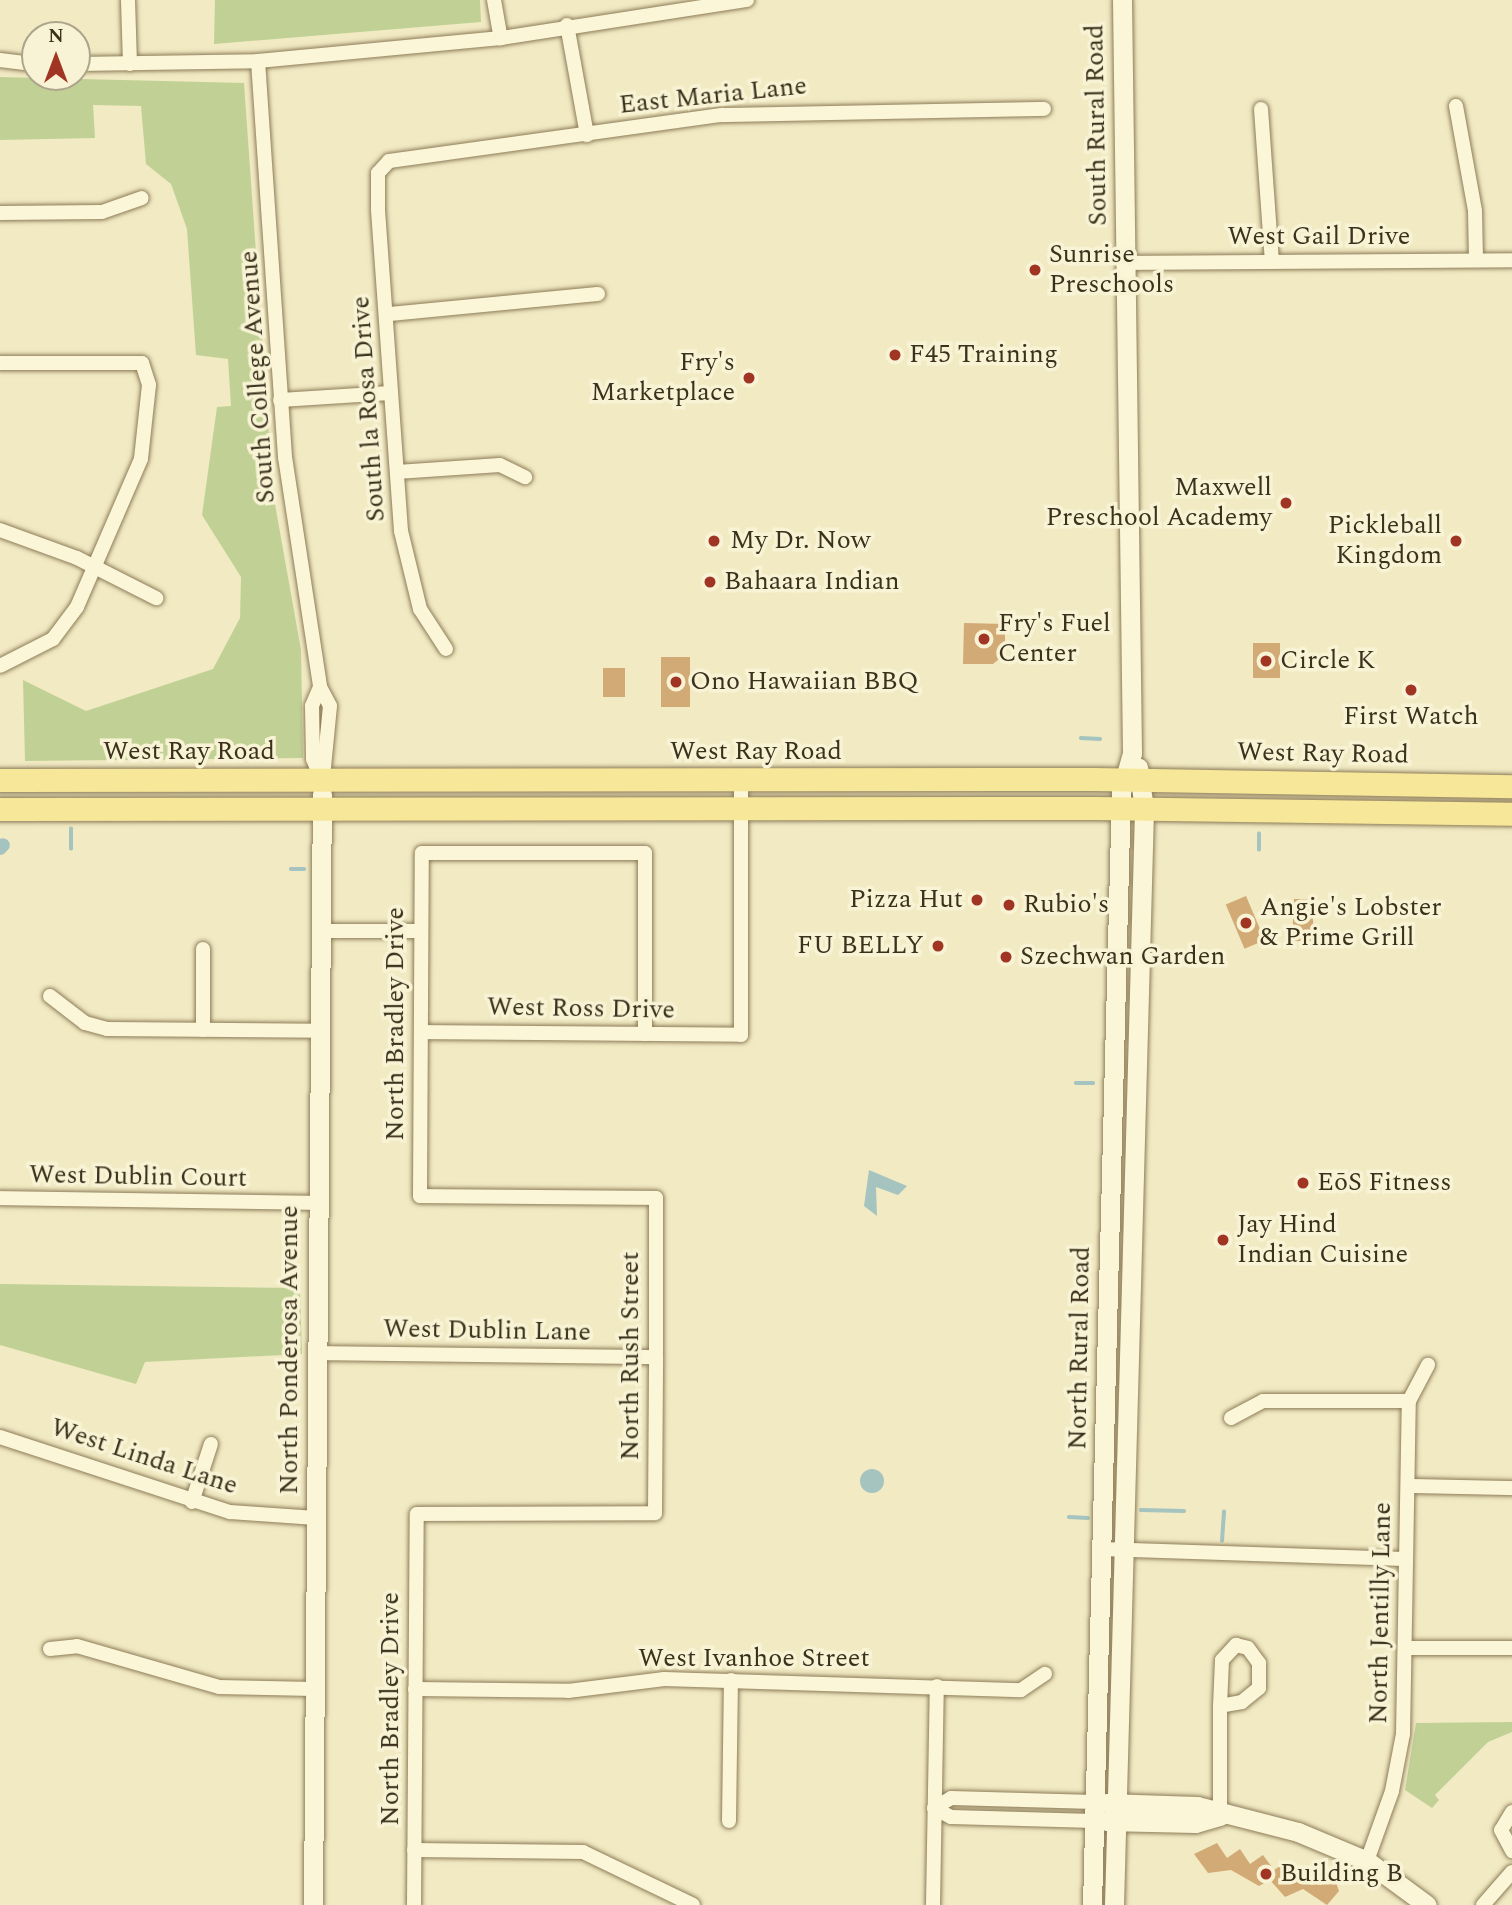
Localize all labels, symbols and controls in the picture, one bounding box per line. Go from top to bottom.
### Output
north arrow [21,21,91,91]
text: N [48,22,64,51]
street label: South Rural Road [1080,24,1114,226]
street label: East Maria Lane [618,71,808,121]
street label: West Gail Drive [1228,221,1410,253]
place label: Sunrise Preschools [1049,239,1174,300]
street label: South College Avenue [234,250,282,504]
marker: Sunrise Preschools [1027,262,1043,278]
street label: South la Rosa Drive [346,295,392,523]
place label: F45 Training [909,339,1058,371]
place label: Fry's Marketplace [591,347,735,408]
marker: F45 Training [887,347,903,363]
marker: Fry's Marketplace [741,370,757,386]
place label: Maxwell Preschool Academy [1046,472,1272,534]
marker: Maxwell Preschool Academy [1278,495,1294,511]
place label: Pickleball Kingdom [1328,510,1442,572]
place label: My Dr. Now [730,525,870,557]
marker: My Dr. Now [704,531,724,551]
marker: Pickleball Kingdom [1448,533,1464,549]
place label: Bahaara Indian [724,566,900,598]
marker: Bahaara Indian [702,574,718,590]
place label: Fry's Fuel Center [998,608,1111,670]
marker: Fry's Fuel Center [976,631,992,647]
place label: Circle K [1280,645,1375,677]
marker: Circle K [1258,653,1274,669]
place label: Ono Hawaiian BBQ [690,666,919,698]
marker: Ono Hawaiian BBQ [668,674,684,690]
marker: First Watch [1403,682,1419,698]
place label: First Watch [1343,701,1479,733]
street label: West Ray Road [103,736,275,768]
street label: West Ray Road [670,736,842,768]
street label: West Ray Road [1237,737,1409,771]
place label: Pizza Hut [849,884,963,916]
place label: Rubio's [1023,889,1109,921]
marker: Pizza Hut [969,892,985,908]
place label: Angie's Lobster & Prime Grill [1260,892,1442,954]
marker: Rubio's [1001,897,1017,913]
street label: North Bradley Drive [380,907,412,1141]
marker: Angie's Lobster & Prime Grill [1238,915,1254,931]
place label: FU BELLY [797,930,924,962]
marker: FU BELLY [930,938,946,954]
place label: Szechwan Garden [1020,941,1225,973]
marker: Szechwan Garden [998,949,1014,965]
street label: West Ross Drive [487,992,675,1026]
street label: West Dublin Court [29,1160,247,1194]
place label: EōS Fitness [1317,1167,1452,1199]
marker: EōS Fitness [1295,1175,1311,1191]
street label: North Ponderosa Avenue [274,1206,306,1494]
place label: Jay Hind Indian Cuisine [1237,1209,1408,1270]
marker: Jay Hind Indian Cuisine [1215,1232,1231,1248]
street label: North Rural Road [1063,1246,1097,1450]
street label: North Rush Street [615,1252,647,1460]
street label: West Dublin Lane [383,1314,591,1348]
street label: West Linda Lane [47,1412,241,1502]
street label: North Jentilly Lane [1363,1502,1399,1724]
street label: North Bradley Drive [375,1592,407,1826]
street label: West Ivanhoe Street [638,1643,870,1675]
place label: Building B [1280,1858,1403,1890]
marker: Building B [1258,1866,1274,1882]

